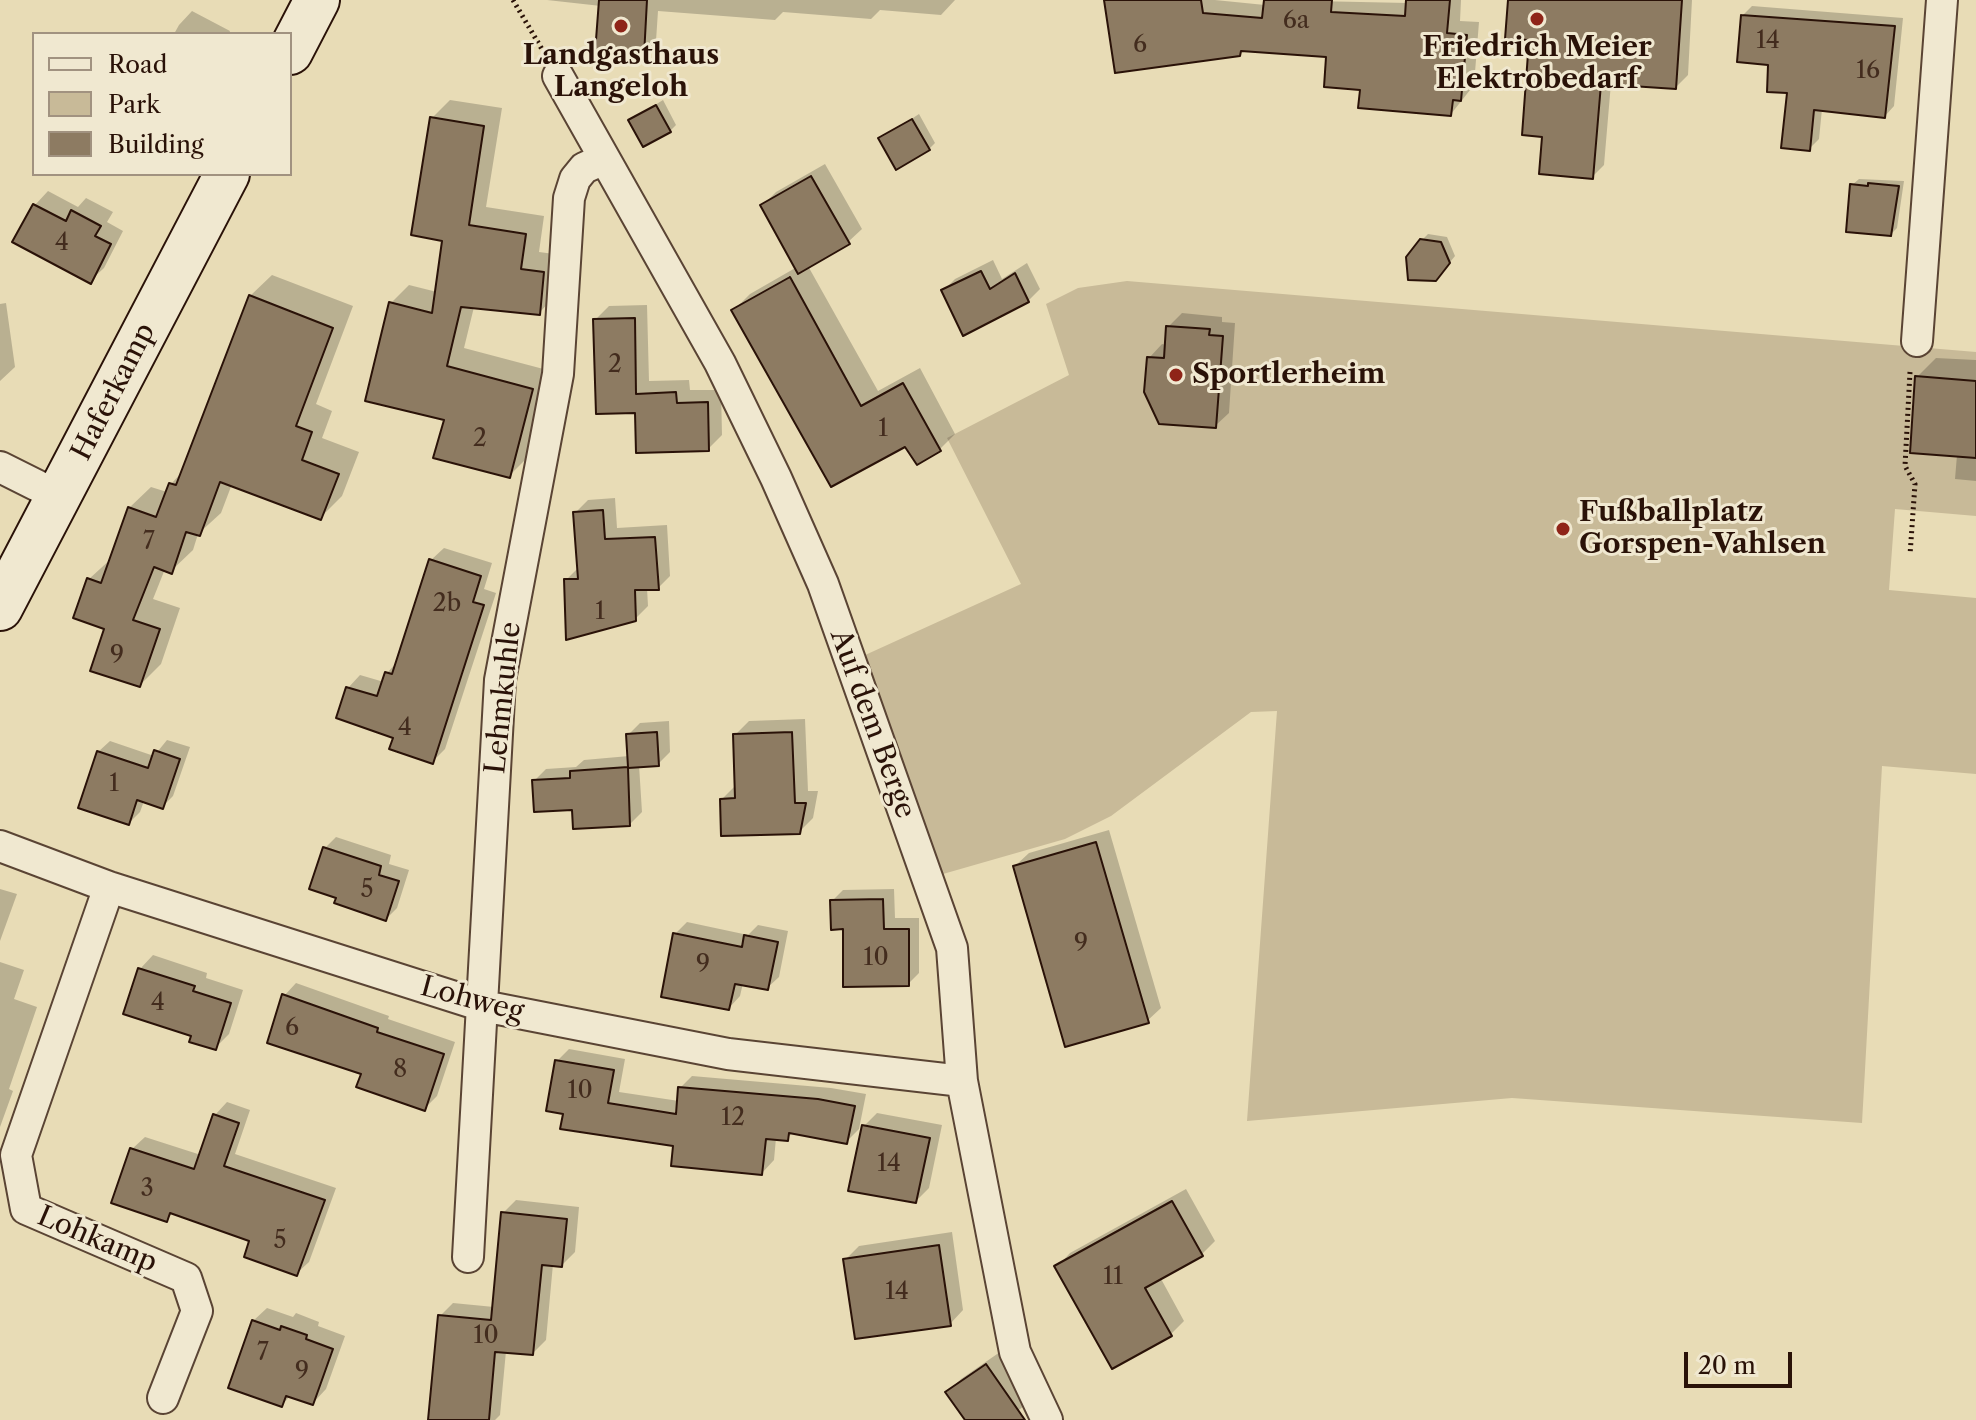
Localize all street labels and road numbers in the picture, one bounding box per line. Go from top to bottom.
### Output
street label: Haferkamp [65,318,163,466]
street label: Lehmkuhle [479,620,529,776]
street label: Auf dem Berge [822,625,922,823]
street label: Lohweg [417,970,527,1030]
street label: Lohkamp [32,1200,162,1280]

